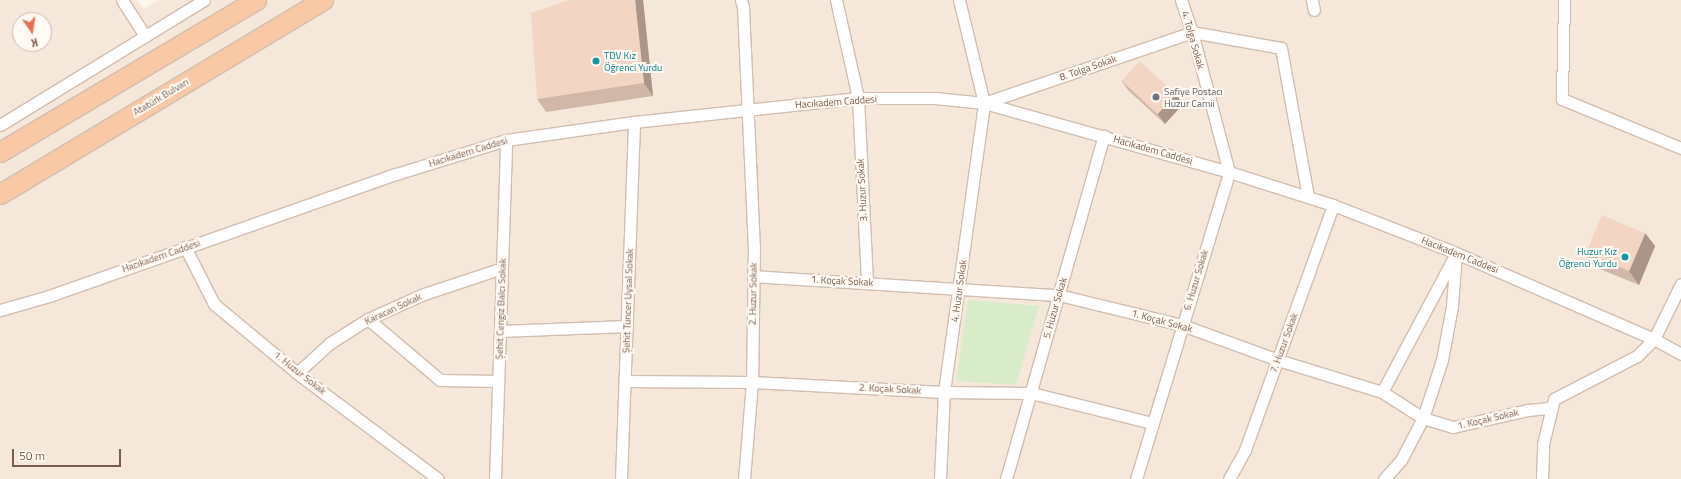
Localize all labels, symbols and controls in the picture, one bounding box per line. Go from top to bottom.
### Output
street label: 4. Tolga Sokak [1179,10,1207,70]
north arrow [12,12,52,52]
text: K [29,34,39,51]
place label: TDV Kız Öğrenci Yurdu [604,49,662,72]
street label: 8. Tolga Sokak [1058,53,1118,83]
marker: TDV Kız Öğrenci Yurdu [591,56,601,66]
street label: Atatürk Bulvarı [131,76,191,118]
place label: Safiye Postacı Huzur Camii [1164,85,1223,108]
marker: Safiye Postacı Huzur Camii [1151,92,1161,102]
street label: Hacıkadem Caddesi [795,93,877,111]
street label: Hacıkadem Caddesi [1112,133,1194,167]
street label: Hacıkadem Caddesi [427,134,509,170]
street label: 3. Huzur Sokak [854,158,870,222]
street label: Hacıkadem Caddesi [1420,234,1500,276]
street label: Hacıkadem Caddesi [120,237,202,275]
place label: Huzur Kız Öğrenci Yurdu [1559,245,1617,268]
street label: 6. Huzur Sokak [1181,248,1211,312]
street label: Şehit Tuncer Uysal Sokak [620,249,636,353]
marker: Huzur Kız Öğrenci Yurdu [1620,252,1630,262]
street label: Şehit Cengiz Balcı Sokak [493,258,509,360]
street label: 4. Huzur Sokak [949,259,969,323]
street label: 2. Huzur Sokak [746,263,760,325]
street label: 1. Koçak Sokak [811,273,873,289]
street label: 5. Huzur Sokak [1041,276,1069,340]
street label: Karacan Sokak [363,291,423,327]
street label: 1. Koçak Sokak [1130,307,1194,335]
street label: 7. Huzur Sokak [1268,311,1300,375]
street label: 1. Huzur Sokak [272,349,328,397]
street label: 2. Koçak Sokak [859,381,921,397]
street label: 1. Koçak Sokak [1456,406,1520,432]
scale bar [14,441,123,467]
text: 50 m [19,446,45,465]

